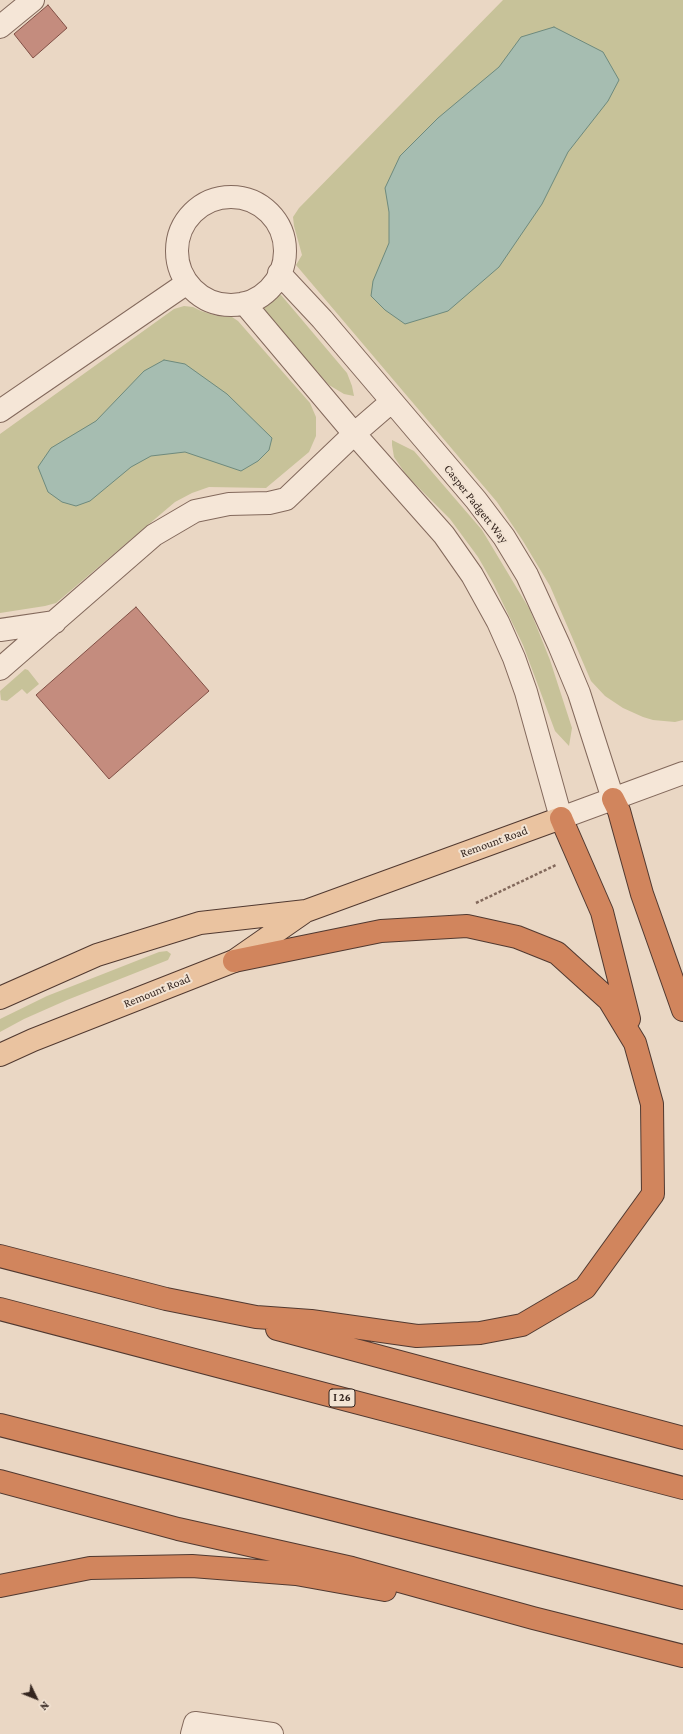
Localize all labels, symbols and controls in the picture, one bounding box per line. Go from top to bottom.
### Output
street label: Casper Padgett Way [441,462,511,546]
street label: Remount Road [458,823,530,861]
street label: Remount Road [122,971,192,1011]
road number: I 26 [329,1389,355,1407]
north arrow [16,1678,56,1718]
text: N [38,1699,52,1713]

